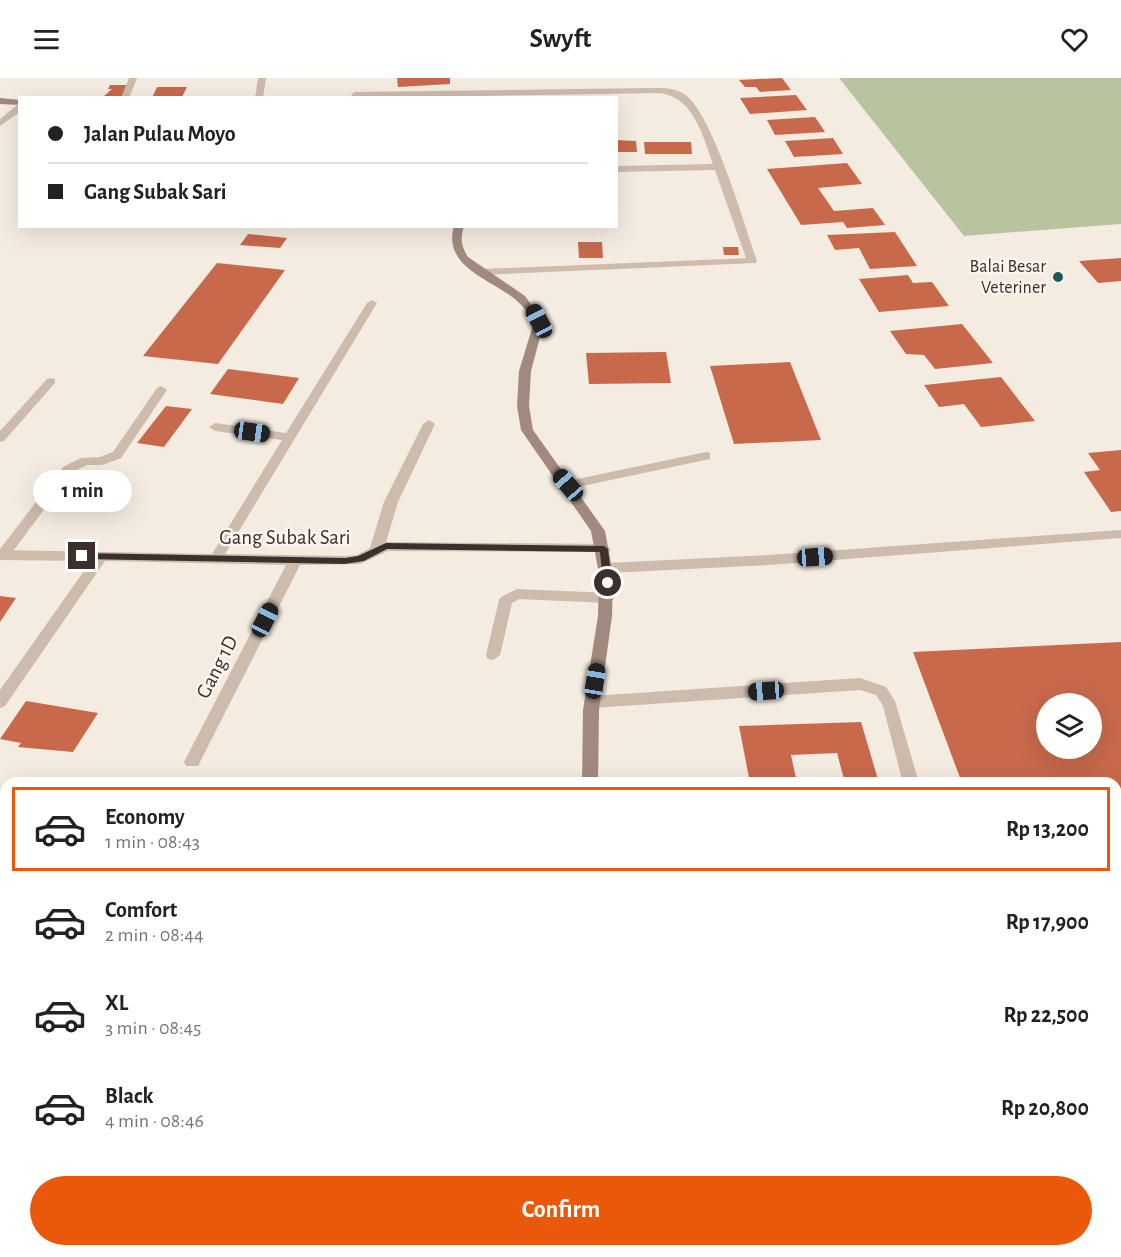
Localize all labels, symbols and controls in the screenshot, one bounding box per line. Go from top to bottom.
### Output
icon: menu [30,23,63,56]
icon: heart [1058,23,1091,56]
text: Swyft [530,25,591,52]
text: Jalan Pulau Moyo [84,123,236,145]
text: Gang Subak Sari [84,181,227,203]
place label: Balai Besar Veteriner [970,258,1046,297]
marker: Balai Besar Veteriner [1051,270,1065,284]
car [523,301,555,341]
car [233,421,271,443]
car [549,466,587,504]
callout: 1 min [32,469,132,511]
text: 1 min [61,481,104,501]
street label: Gang Subak Sari [219,527,351,548]
route end [68,542,95,569]
car [796,547,834,567]
route start [594,569,621,596]
car [249,600,281,640]
street label: Gang 1D [192,632,242,702]
car [583,662,607,700]
car [747,681,785,701]
map controls [1036,693,1102,759]
button: layers [1036,693,1102,759]
icon: car [33,802,87,856]
text: Economy [105,806,185,828]
text: Rp 13,200 [1006,818,1089,840]
text: 1 min · 08:43 [105,832,200,852]
icon: car [33,895,87,949]
text: Comfort [105,899,177,921]
text: Rp 17,900 [1006,911,1089,933]
text: 2 min · 08:44 [105,925,204,945]
icon: car [33,988,87,1042]
text: XL [105,992,128,1014]
text: Rp 22,500 [1004,1004,1089,1026]
text: 3 min · 08:45 [105,1018,201,1038]
icon: car [33,1081,87,1135]
text: Black [105,1085,153,1107]
text: Rp 20,800 [1001,1097,1089,1119]
text: 4 min · 08:46 [105,1111,204,1131]
button: Confirm [30,1176,1092,1245]

